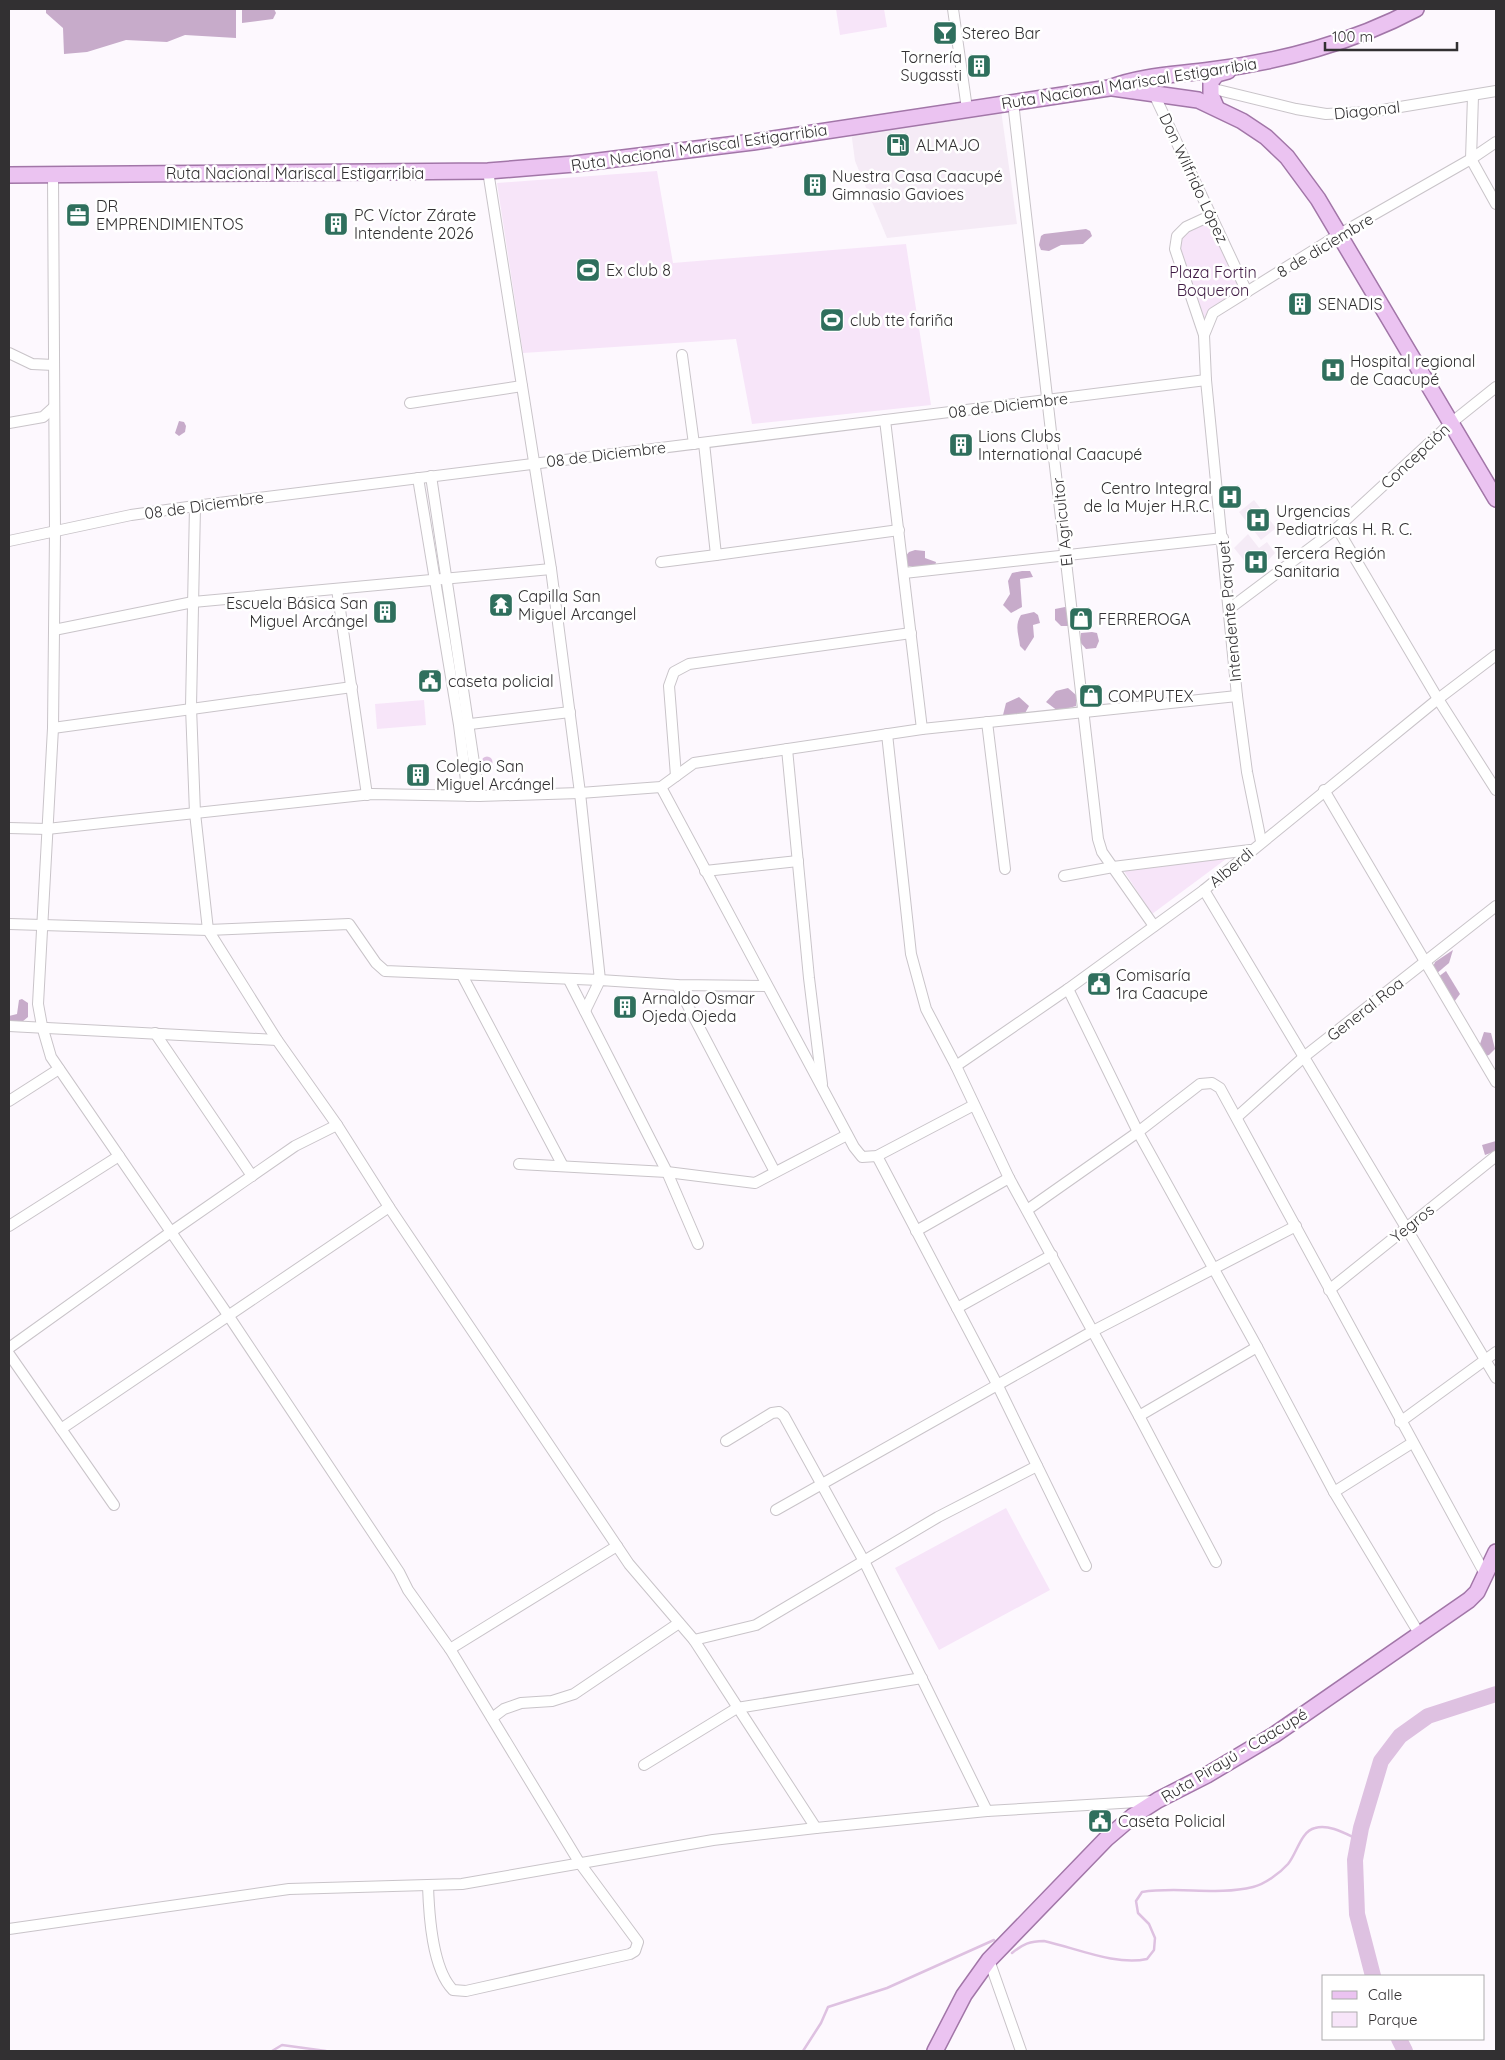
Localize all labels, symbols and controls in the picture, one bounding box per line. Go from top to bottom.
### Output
bar icon: Stereo Bar [932,20,958,46]
scale bar [1325,20,1458,52]
place label: Stereo Bar [962,23,1041,43]
text: 100 m [1332,27,1373,46]
place label: Tornería Sugassti [901,47,962,85]
building icon: Tornería Sugassti [966,53,992,79]
street label: Ruta Nacional Mariscal Estigarribia [1000,53,1258,113]
street label: Diagonal [1333,97,1401,123]
street label: Don Wilfrido López [1155,110,1233,246]
street label: Ruta Nacional Mariscal Estigarribia [570,119,828,175]
fuel station icon: ALMAJO [885,132,911,158]
place label: ALMAJO [916,135,980,155]
street label: Ruta Nacional Mariscal Estigarribia [166,163,424,183]
place label: Nuestra Casa Caacupé Gimnasio Gavioes [832,166,1003,204]
building icon: Nuestra Casa Caacupé Gimnasio Gavioes [802,172,828,198]
place label: DR EMPRENDIMIENTOS [96,196,243,234]
office icon: DR EMPRENDIMIENTOS [65,202,91,228]
place label: PC Víctor Zárate Intendente 2026 [354,205,476,243]
street label: 8 de diciembre [1273,208,1377,282]
building icon: PC Víctor Zárate Intendente 2026 [323,211,349,237]
sports icon: Ex club 8 [575,257,601,283]
place label: Ex club 8 [606,260,671,280]
park label: Plaza Fortin Boqueron [1169,262,1257,300]
building icon: SENADIS [1287,291,1313,317]
place label: SENADIS [1318,294,1383,314]
sports icon: club tte fariña [819,307,845,333]
place label: club tte fariña [850,310,953,330]
place label: Hospital regional de Caacupé [1350,351,1475,389]
hospital icon: Hospital regional de Caacupé [1320,357,1346,383]
street label: 08 de Diciembre [947,388,1069,422]
street label: Concepción [1376,419,1454,493]
place label: Lions Clubs International Caacupé [978,426,1142,464]
building icon: Lions Clubs International Caacupé [948,432,974,458]
street label: 08 de Diciembre [545,437,667,471]
street label: El Agricultor [1047,477,1077,567]
place label: Centro Integral de la Mujer H.R.C. [1084,478,1212,516]
hospital icon: Centro Integral de la Mujer H.R.C. [1217,484,1243,510]
street label: 08 de Diciembre [143,487,265,523]
place label: Urgencias Pediatricas H. R. C. [1276,501,1412,539]
hospital icon: Urgencias Pediatricas H. R. C. [1245,507,1271,533]
street label: Intendente Parquet [1213,539,1245,683]
place label: Tercera Región Sanitaria [1274,543,1386,581]
hospital icon: Tercera Región Sanitaria [1243,549,1269,575]
place label: Capilla San Miguel Arcangel [518,586,636,624]
temple icon: Capilla San Miguel Arcangel [488,592,514,618]
place label: Escuela Básica San Miguel Arcángel [226,593,368,631]
building icon: Escuela Básica San Miguel Arcángel [372,599,398,625]
shop icon: FERREROGA [1068,606,1094,632]
place label: FERREROGA [1098,609,1191,629]
public building icon: caseta policial [417,668,443,694]
place label: caseta policial [448,671,554,691]
shop icon: COMPUTEX [1078,683,1104,709]
place label: COMPUTEX [1108,686,1194,706]
place label: Colegio San Miguel Arcángel [436,756,554,794]
building icon: Colegio San Miguel Arcángel [405,762,431,788]
street label: Alberdi [1205,843,1257,891]
place label: Comisaría 1ra Caacupe [1116,965,1208,1003]
public building icon: Comisaría 1ra Caacupe [1086,971,1112,997]
street label: General Roa [1323,973,1407,1045]
place label: Arnaldo Osmar Ojeda Ojeda [642,988,755,1026]
building icon: Arnaldo Osmar Ojeda Ojeda [612,994,638,1020]
street label: Yegros [1386,1199,1438,1247]
street label: Ruta Pirayú - Caacupé [1157,1703,1311,1807]
public building icon: Caseta Policial [1087,1808,1113,1834]
place label: Caseta Policial [1118,1811,1225,1831]
legend [1322,1975,1485,2040]
text: Calle [1368,1985,1402,2004]
text: Parque [1368,2010,1418,2029]

